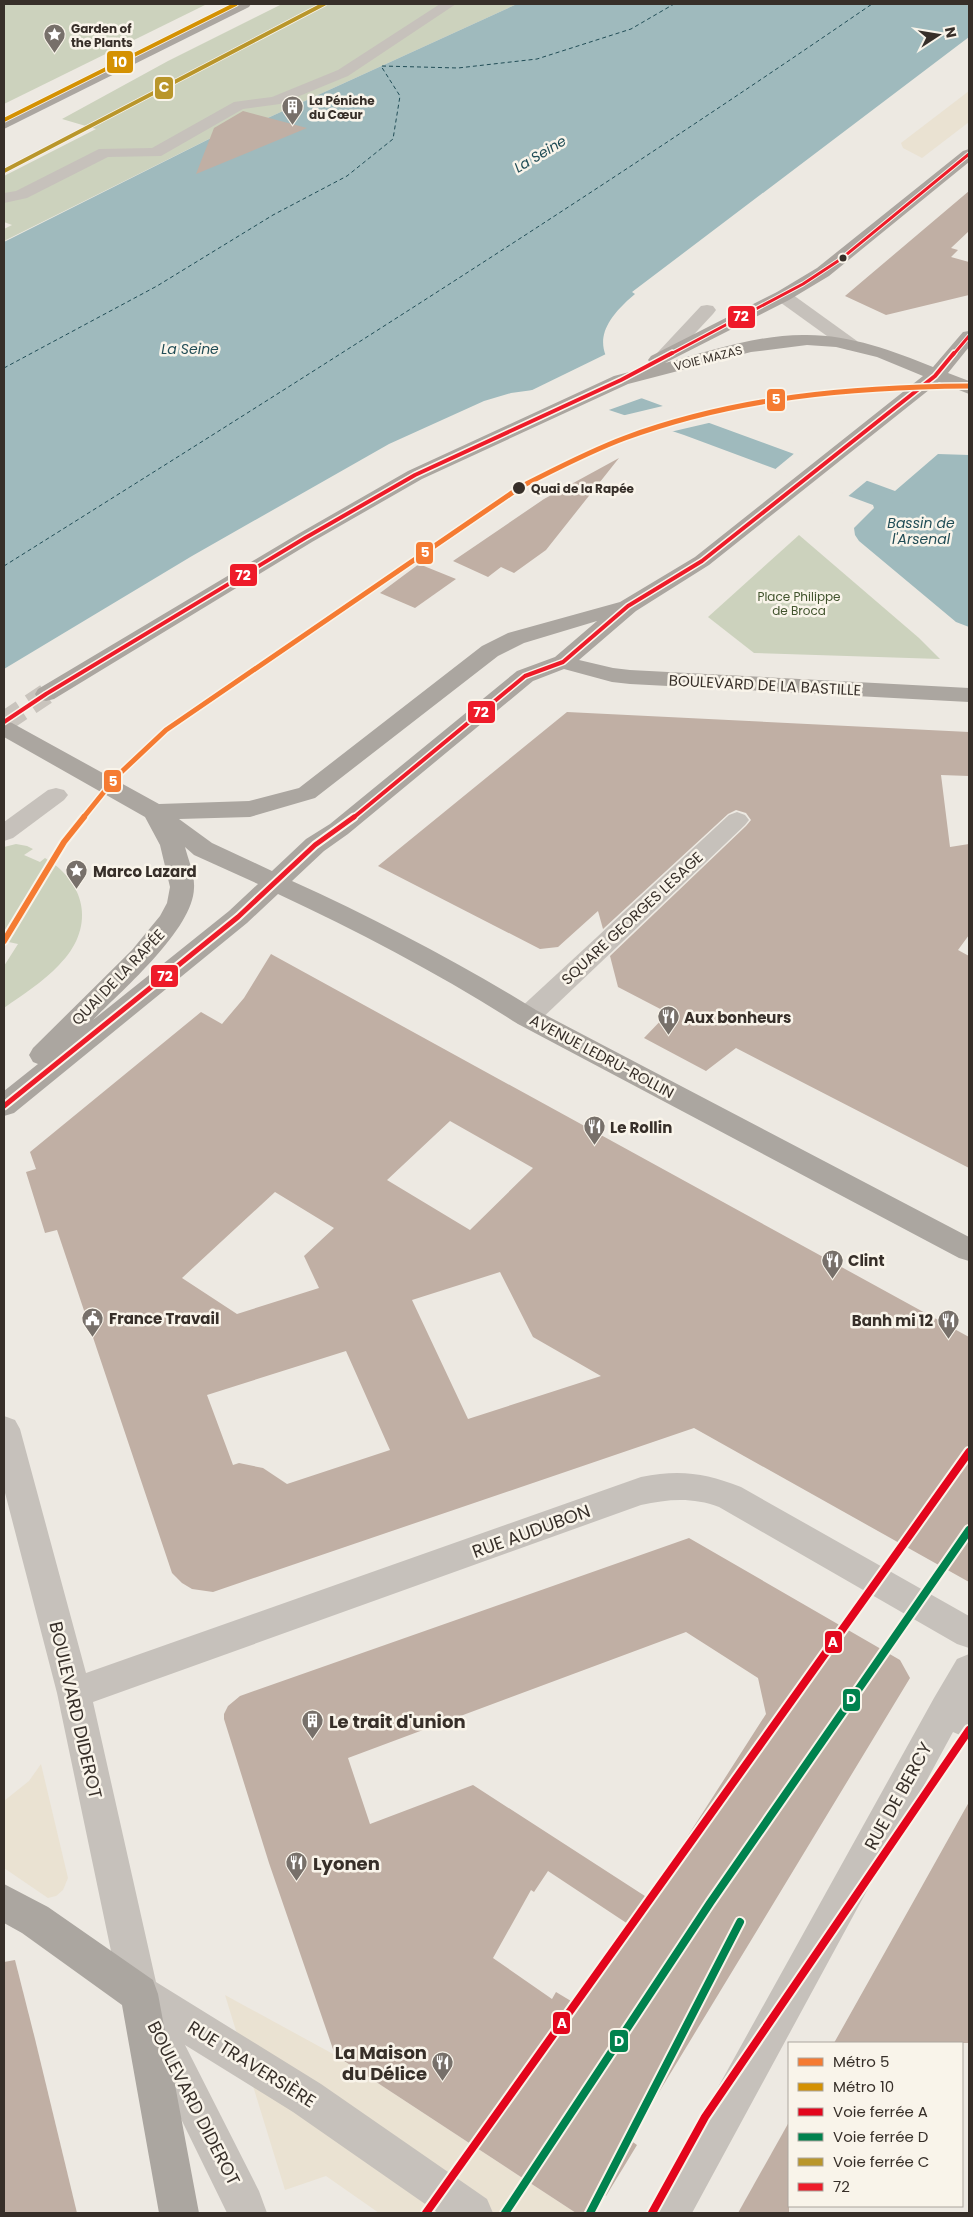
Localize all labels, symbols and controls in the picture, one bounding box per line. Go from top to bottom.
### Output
north arrow [913,10,963,60]
place label: Garden of the Plants [71,20,133,51]
place icon: Garden of the Plants [43,23,67,54]
text: N [940,25,962,40]
line badge: 10 [106,50,134,74]
text: 10 [113,52,127,72]
line badge: C [154,76,174,100]
text: C [159,77,170,97]
place label: La Péniche du Cœur [309,92,375,123]
building icon: La Péniche du Cœur [281,95,305,126]
water label: La Seine [510,130,570,177]
unlabelled marker [838,253,848,263]
line badge: 72 [727,305,756,329]
text: 72 [733,306,749,326]
water label: La Seine [161,339,219,359]
street label: VOIE MAZAS [672,341,744,375]
line badge: 5 [766,388,786,412]
text: 5 [771,389,781,409]
marker: Quai de la Rapée [511,480,527,496]
place label: Quai de la Rapée [531,480,635,497]
water label: Bassin de l'Arsenal [887,513,955,549]
line badge: 5 [415,541,434,565]
text: 5 [420,542,430,562]
line badge: 72 [229,563,258,587]
text: 72 [235,565,251,585]
park label: Place Philippe de Broca [757,588,841,619]
street label: BOULEVARD DE LA BASTILLE [668,669,862,701]
line badge: 72 [467,700,496,724]
text: 72 [473,702,489,722]
line badge: 5 [103,769,122,793]
text: 5 [108,771,118,791]
street label: SQUARE GEORGES LESAGE [557,847,707,989]
place icon: Marco Lazard [65,859,89,890]
place label: Marco Lazard [93,861,197,882]
street label: QUAI DE LA RAPÉE [67,924,169,1030]
line badge: 72 [150,964,179,988]
text: 72 [157,966,173,986]
restaurant icon: Aux bonheurs [656,1005,680,1036]
place label: Aux bonheurs [684,1007,791,1028]
street label: AVENUE LEDRU-ROLLIN [526,1009,678,1103]
restaurant icon: Le Rollin [582,1115,606,1146]
place label: Le Rollin [610,1117,672,1138]
restaurant icon: Clint [820,1248,844,1279]
place label: Clint [848,1250,884,1271]
public building icon: France Travail [81,1306,105,1337]
place label: France Travail [109,1308,219,1329]
restaurant icon: Banh mi 12 [937,1308,961,1339]
place label: Banh mi 12 [852,1310,933,1331]
street label: RUE AUDUBON [468,1498,594,1564]
street label: BOULEVARD DIDEROT [43,1619,109,1801]
line badge: A [824,1630,843,1654]
text: A [828,1632,839,1652]
line badge: D [842,1688,861,1712]
text: D [846,1689,856,1709]
building icon: Le trait d'union [301,1709,325,1740]
place label: Le trait d'union [329,1709,466,1734]
street label: RUE DE BERCY [858,1737,938,1854]
restaurant icon: Lyonen [285,1851,309,1882]
place label: Lyonen [313,1851,380,1876]
line badge: A [552,2011,571,2035]
text: A [557,2013,568,2033]
street label: RUE TRAVERSIÈRE [183,2015,321,2113]
street label: BOULEVARD DIDEROT [142,2017,246,2190]
line badge: D [609,2029,629,2053]
text: D [614,2031,624,2051]
place label: La Maison du Délice [335,2040,427,2086]
legend [788,2042,963,2207]
restaurant icon: La Maison du Délice [431,2050,455,2081]
text: Métro 5 [833,2051,889,2072]
text: Métro 10 [833,2076,894,2097]
text: Voie ferrée A [833,2101,928,2122]
text: Voie ferrée D [833,2126,928,2147]
text: Voie ferrée C [833,2151,929,2172]
text: 72 [833,2176,850,2197]

